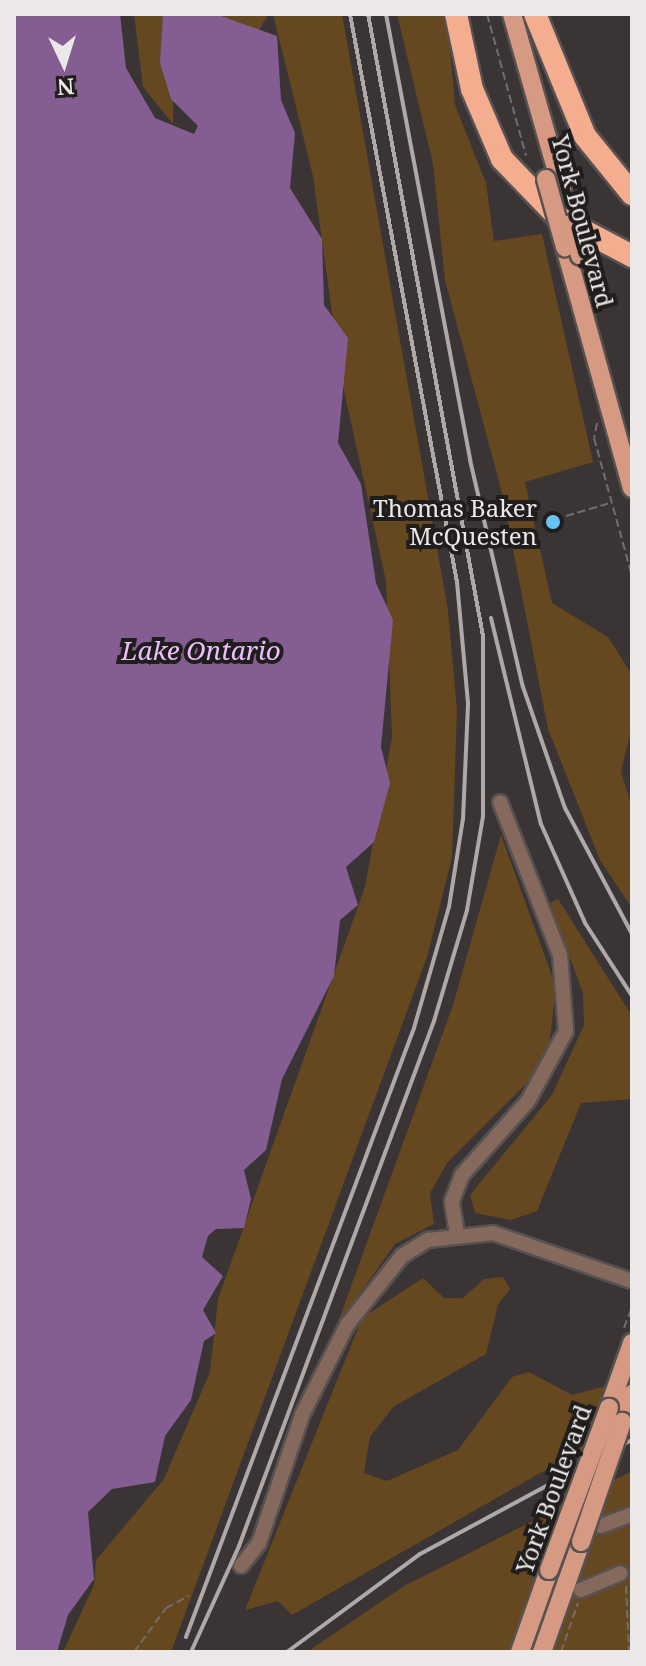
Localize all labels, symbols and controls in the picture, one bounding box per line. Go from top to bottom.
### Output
north arrow [24,24,104,104]
text: N [56,72,75,104]
street label: York Boulevard [546,132,620,310]
place label: Thomas Baker McQuesten [373,494,537,550]
marker: Thomas Baker McQuesten [544,513,562,531]
water label: Lake Ontario [121,635,281,667]
street label: York Boulevard [509,1401,597,1577]

